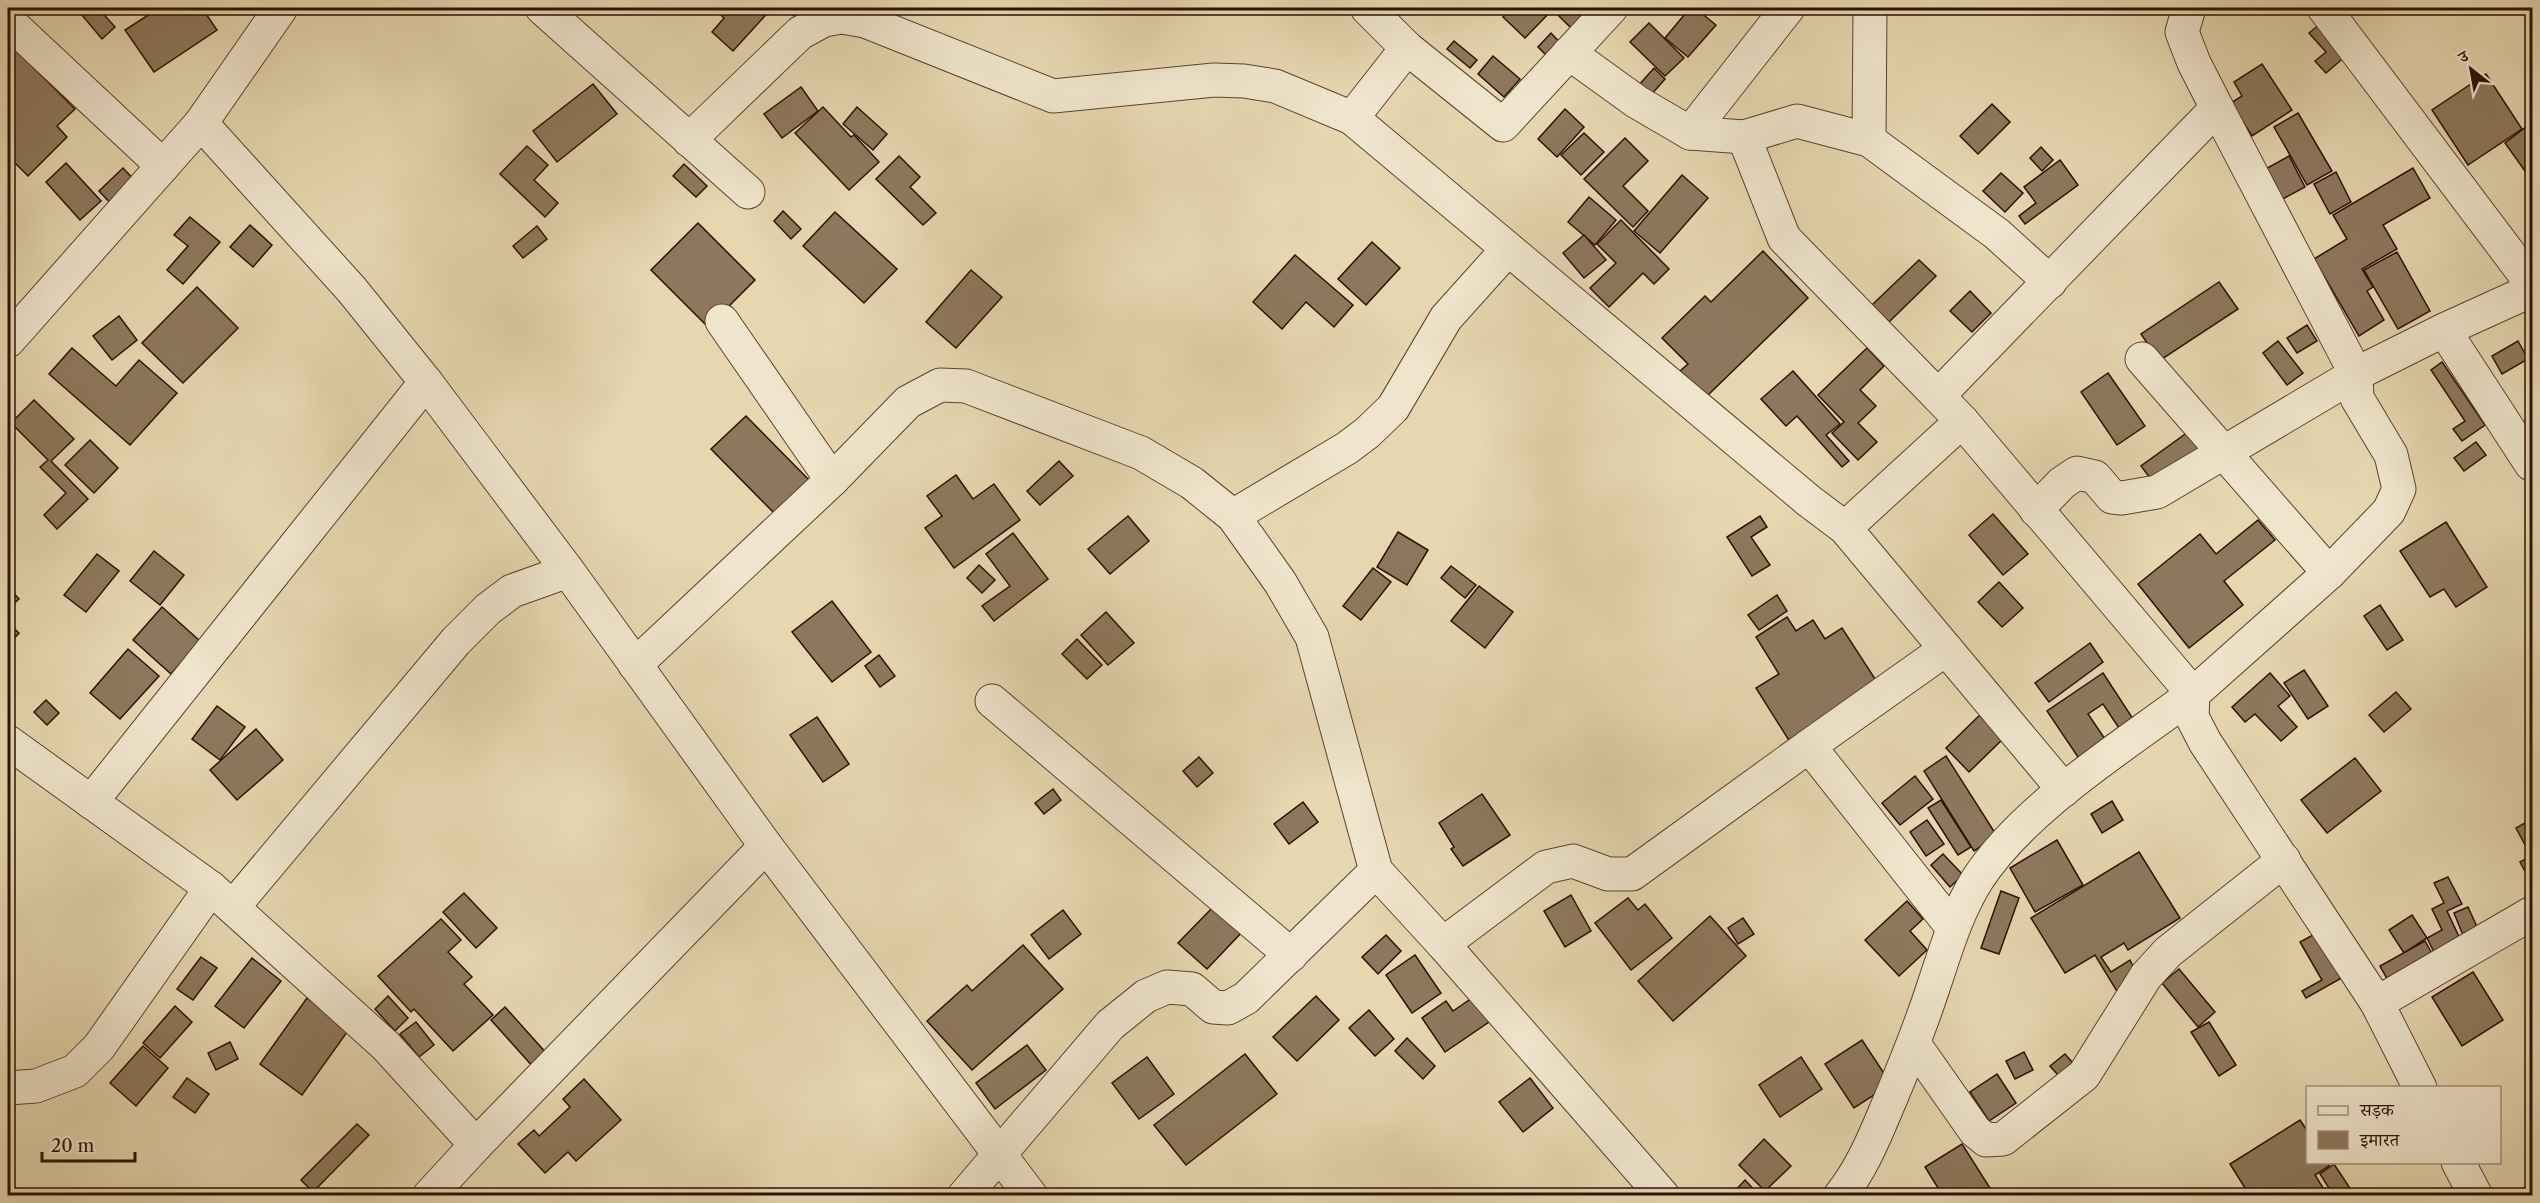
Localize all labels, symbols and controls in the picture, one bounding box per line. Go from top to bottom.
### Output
north arrow [2441,39,2501,99]
text: उ [2454,45,2474,67]
legend [2306,1086,2501,1164]
text: सड़क [2359,1099,2395,1121]
scale bar [42,1125,135,1163]
text: इमारत [2359,1129,2400,1151]
text: 20 m [51,1135,95,1157]

